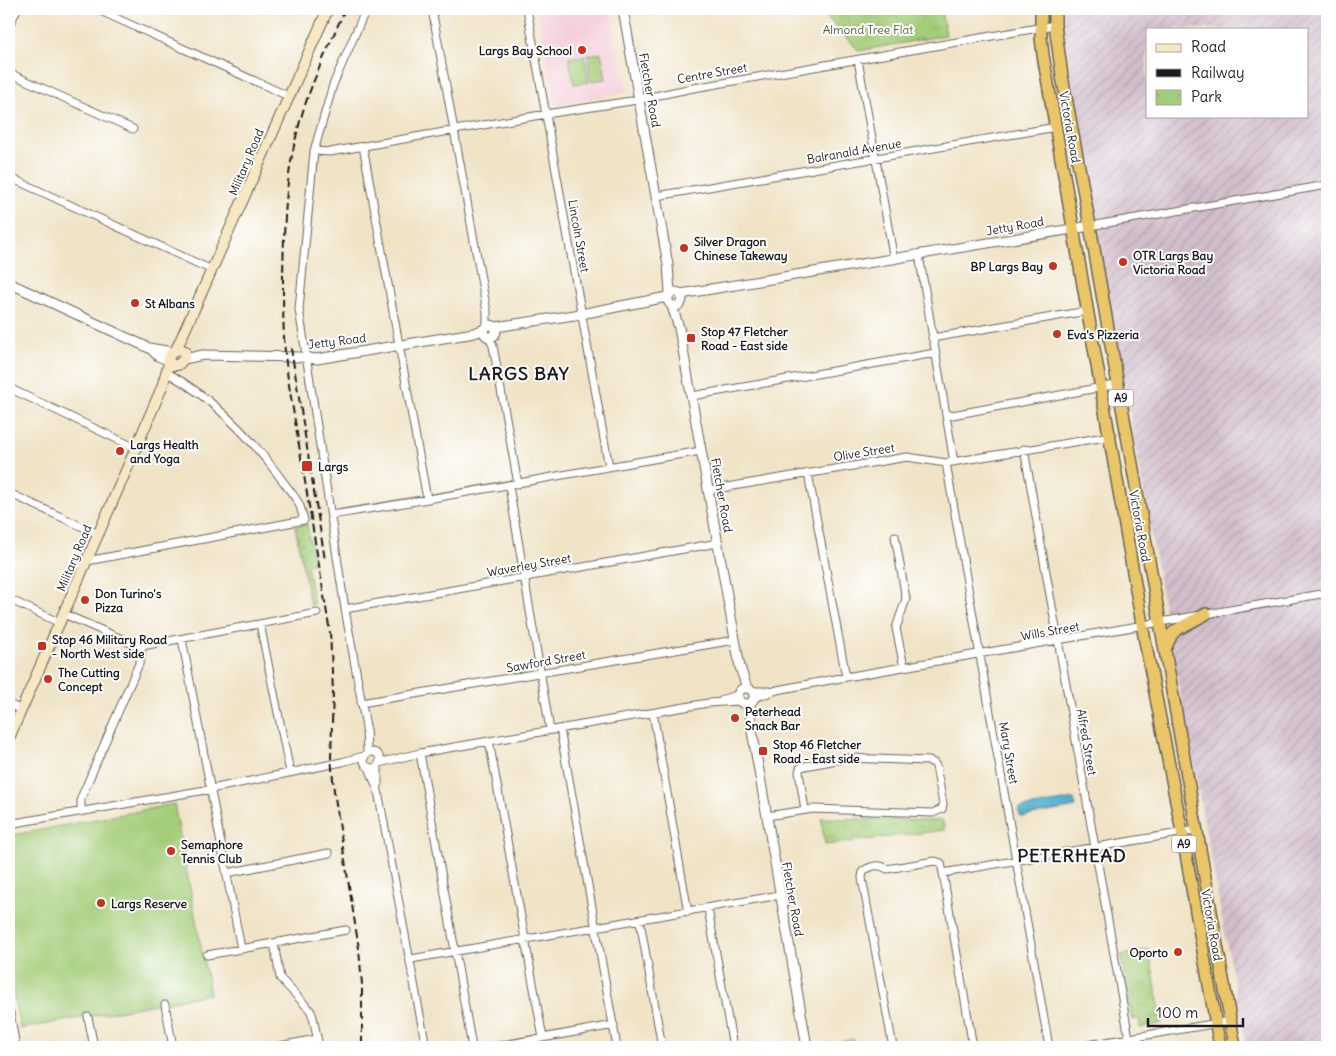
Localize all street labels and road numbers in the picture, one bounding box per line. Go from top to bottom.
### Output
street label: Fletcher Road [636,52,664,128]
street label: Centre Street [676,59,748,87]
street label: Victoria Road [1056,90,1084,164]
street label: Military Road [225,126,267,198]
street label: Balranald Avenue [806,135,902,167]
street label: Lincoln Street [565,199,593,273]
street label: Jetty Road [985,214,1045,238]
street label: Jetty Road [307,330,367,352]
road number: A9 [1108,389,1134,406]
street label: Olive Street [832,440,896,464]
street label: Fletcher Road [708,457,736,533]
street label: Victoria Road [1126,489,1154,563]
street label: Military Road [53,522,95,594]
street label: Waverley Street [486,550,572,580]
street label: Wills Street [1019,618,1081,644]
street label: Sawford Street [505,647,587,675]
street label: Alfred Street [1074,708,1100,776]
street label: Mary Street [996,721,1022,785]
road number: A9 [1172,836,1196,852]
street label: Fletcher Road [779,861,807,937]
street label: Victoria Road [1198,888,1226,962]

